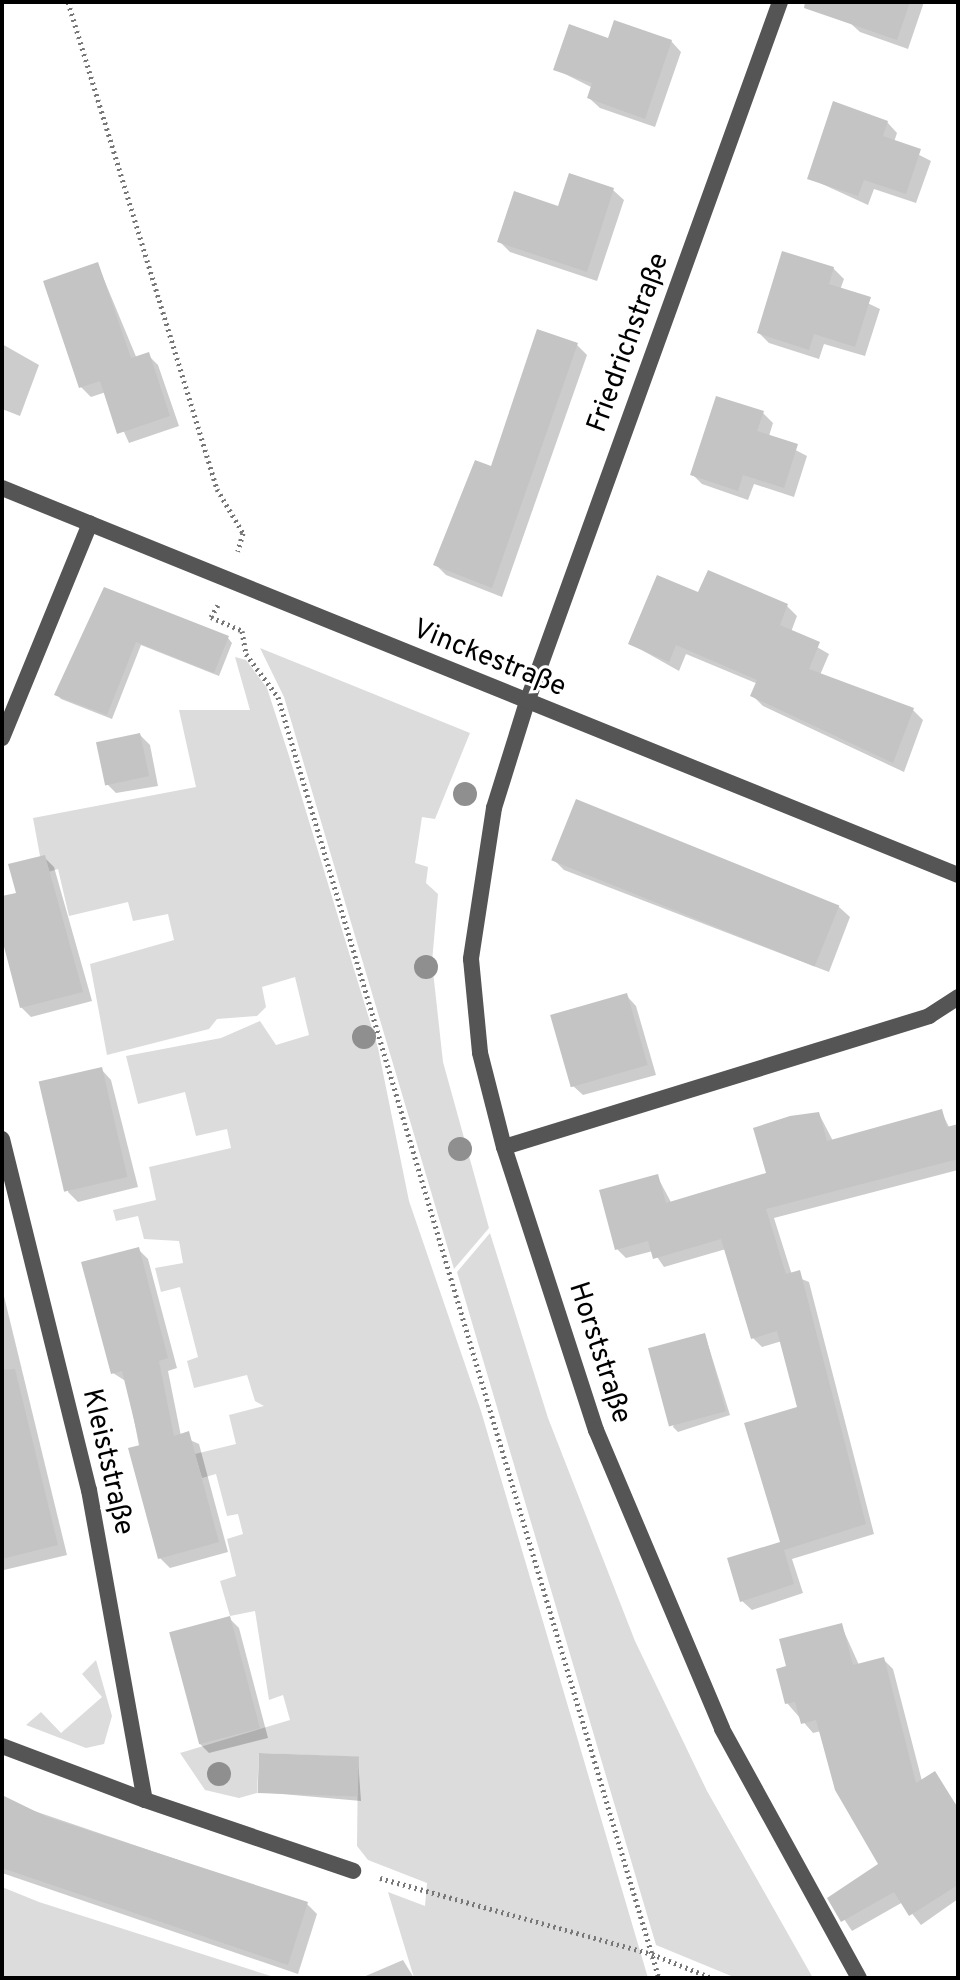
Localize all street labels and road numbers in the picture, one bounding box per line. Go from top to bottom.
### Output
street label: Friedrichstraße [581,249,677,437]
street label: Vinckestraße [407,613,571,705]
street label: Horststraße [560,1278,638,1428]
street label: Kleiststraße [74,1386,140,1538]

